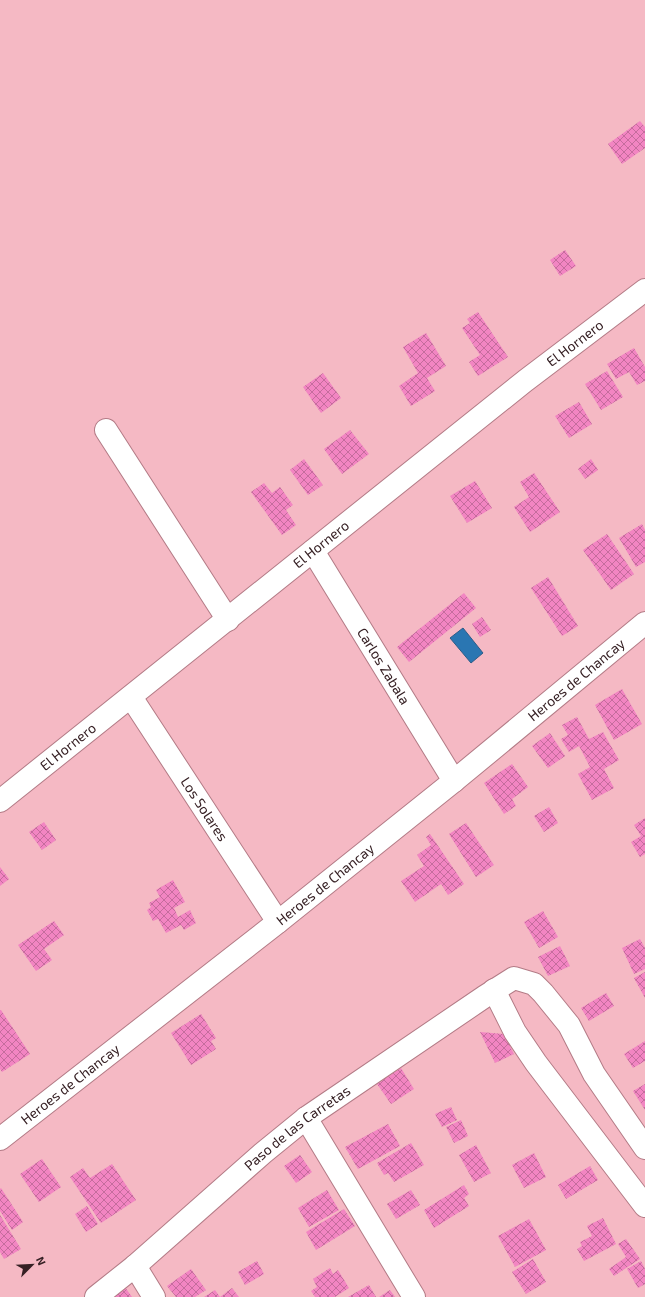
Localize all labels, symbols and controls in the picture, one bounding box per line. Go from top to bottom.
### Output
street label: El Hornero [543,316,606,370]
street label: El Hornero [289,516,352,571]
street label: Carlos Zabala [354,624,414,707]
street label: Heroes de Chancay [524,634,628,724]
street label: El Hornero [36,719,99,774]
street label: Los Solares [178,774,232,844]
street label: Heroes de Chancay [272,839,378,928]
street label: Heroes de Chancay [17,1040,123,1128]
street label: Paso de las Carretas [240,1082,353,1174]
north arrow [12,1245,52,1285]
text: N [34,1254,49,1267]

